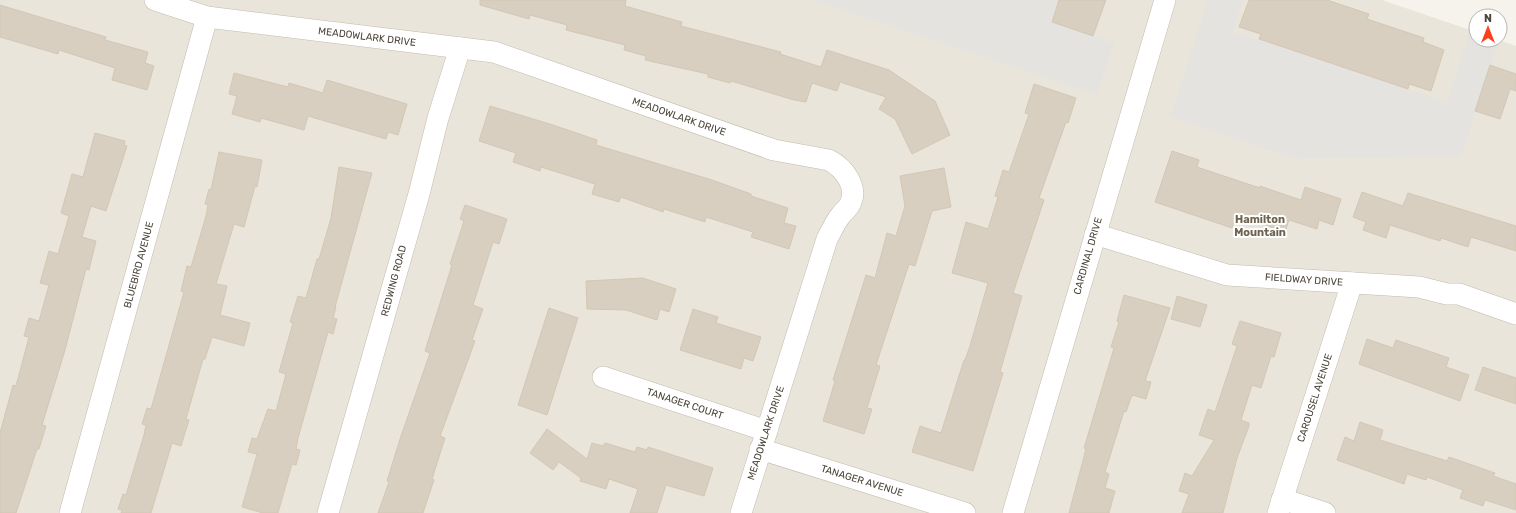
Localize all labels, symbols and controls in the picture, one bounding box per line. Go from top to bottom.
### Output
north arrow [1468,8,1508,48]
text: N [1484,12,1492,25]
street label: MEADOWLARK DRIVE [317,25,417,49]
street label: MEADOWLARK DRIVE [631,95,727,139]
district label: Hamilton Mountain [1234,213,1286,239]
street label: CARDINAL DRIVE [1071,216,1105,296]
street label: BLUEBIRD AVENUE [122,220,156,310]
street label: REDWING ROAD [379,244,409,318]
street label: FIELDWAY DRIVE [1265,271,1343,289]
street label: CAROUSEL AVENUE [1295,352,1335,444]
street label: MEADOWLARK DRIVE [745,384,787,482]
street label: TANAGER COURT [645,386,725,422]
street label: TANAGER AVENUE [819,463,905,499]

